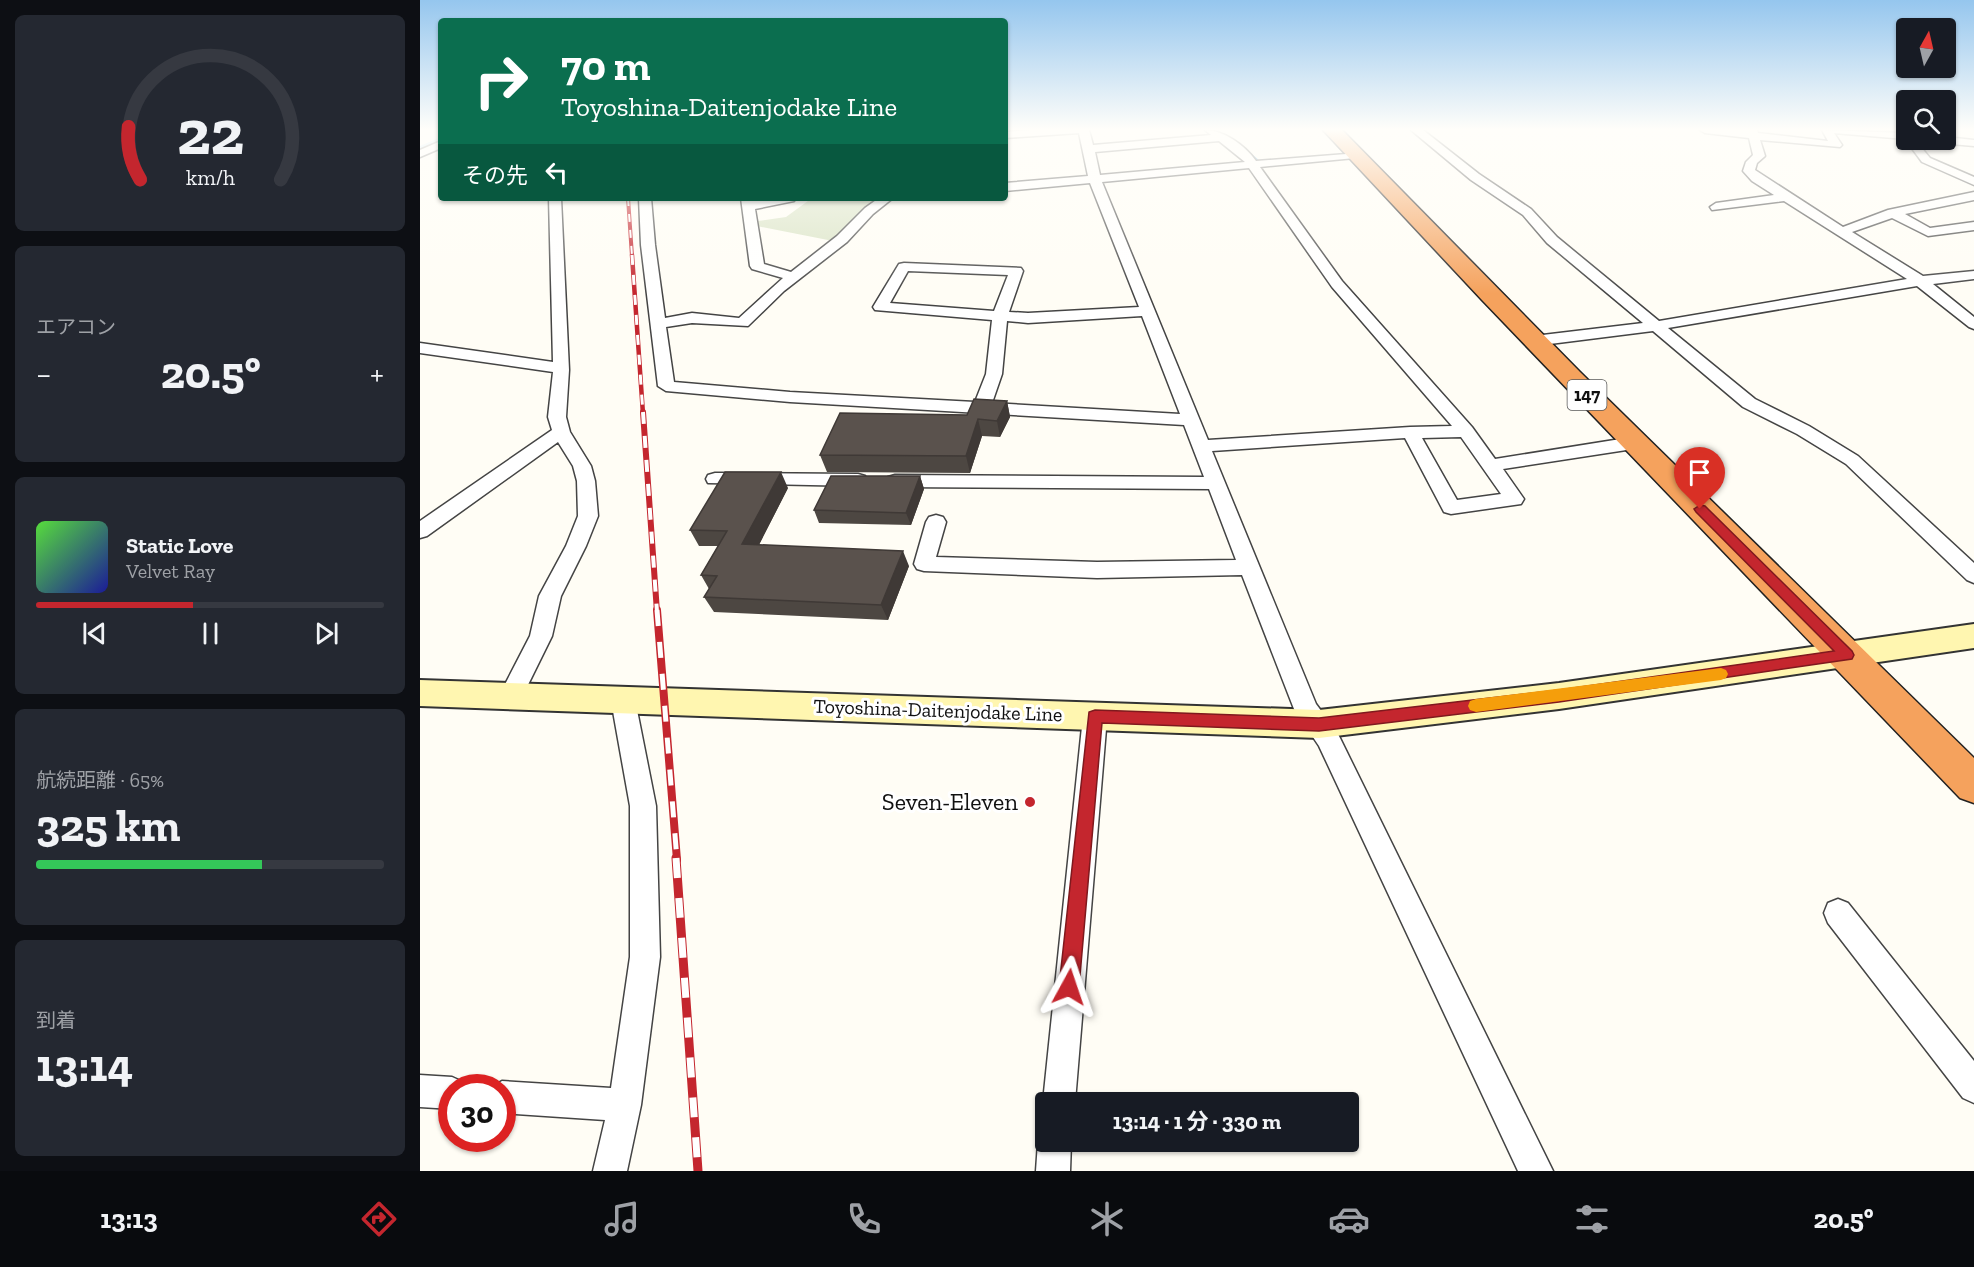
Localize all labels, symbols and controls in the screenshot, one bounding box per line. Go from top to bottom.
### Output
north arrow [1896,18,1956,78]
map controls [1896,18,1956,150]
text: 70 m [561,40,651,91]
icon: right [462,42,540,120]
button: search [1896,90,1956,150]
text: Toyoshina-Daitenjodake Line [561,91,897,123]
text: 22 [176,95,244,170]
icon: left [540,156,573,189]
text: その先 [462,162,528,189]
text: km/h [186,165,234,190]
text: エアコン [36,315,116,339]
text: 20.5° [161,346,261,400]
text: − [36,354,51,393]
text: + [370,354,384,393]
road number: 147 [1568,380,1606,410]
pin [1674,447,1725,509]
icon: arrive [1683,456,1716,489]
text: Static Love [126,532,233,559]
text: Velvet Ray [126,559,215,583]
icon: previous [78,617,111,650]
icon: pause [194,617,227,650]
icon: next [310,617,343,650]
street label: Toyoshina-Daitenjodake Line [813,694,1063,726]
text: 航続距離 · 65% [36,768,164,792]
place label: Seven-Eleven [882,787,1018,816]
marker: Seven-Eleven [1023,795,1037,809]
text: 325 km [36,799,180,853]
position arrow [1037,955,1101,1019]
text: 到着 [36,1008,76,1032]
text: 13:14 [36,1039,133,1093]
speed limit sign: 30 [438,1074,516,1152]
text: 13:14 · 1 分 · 330 m [1113,1108,1281,1135]
icon: directions [358,1198,400,1240]
icon: music [601,1198,643,1240]
icon: phone [843,1198,885,1240]
icon: climate [1086,1198,1128,1240]
icon: car [1328,1198,1370,1240]
icon: filters [1571,1198,1613,1240]
text: 13:13 [100,1203,158,1235]
text: 20.5° [1814,1203,1874,1235]

